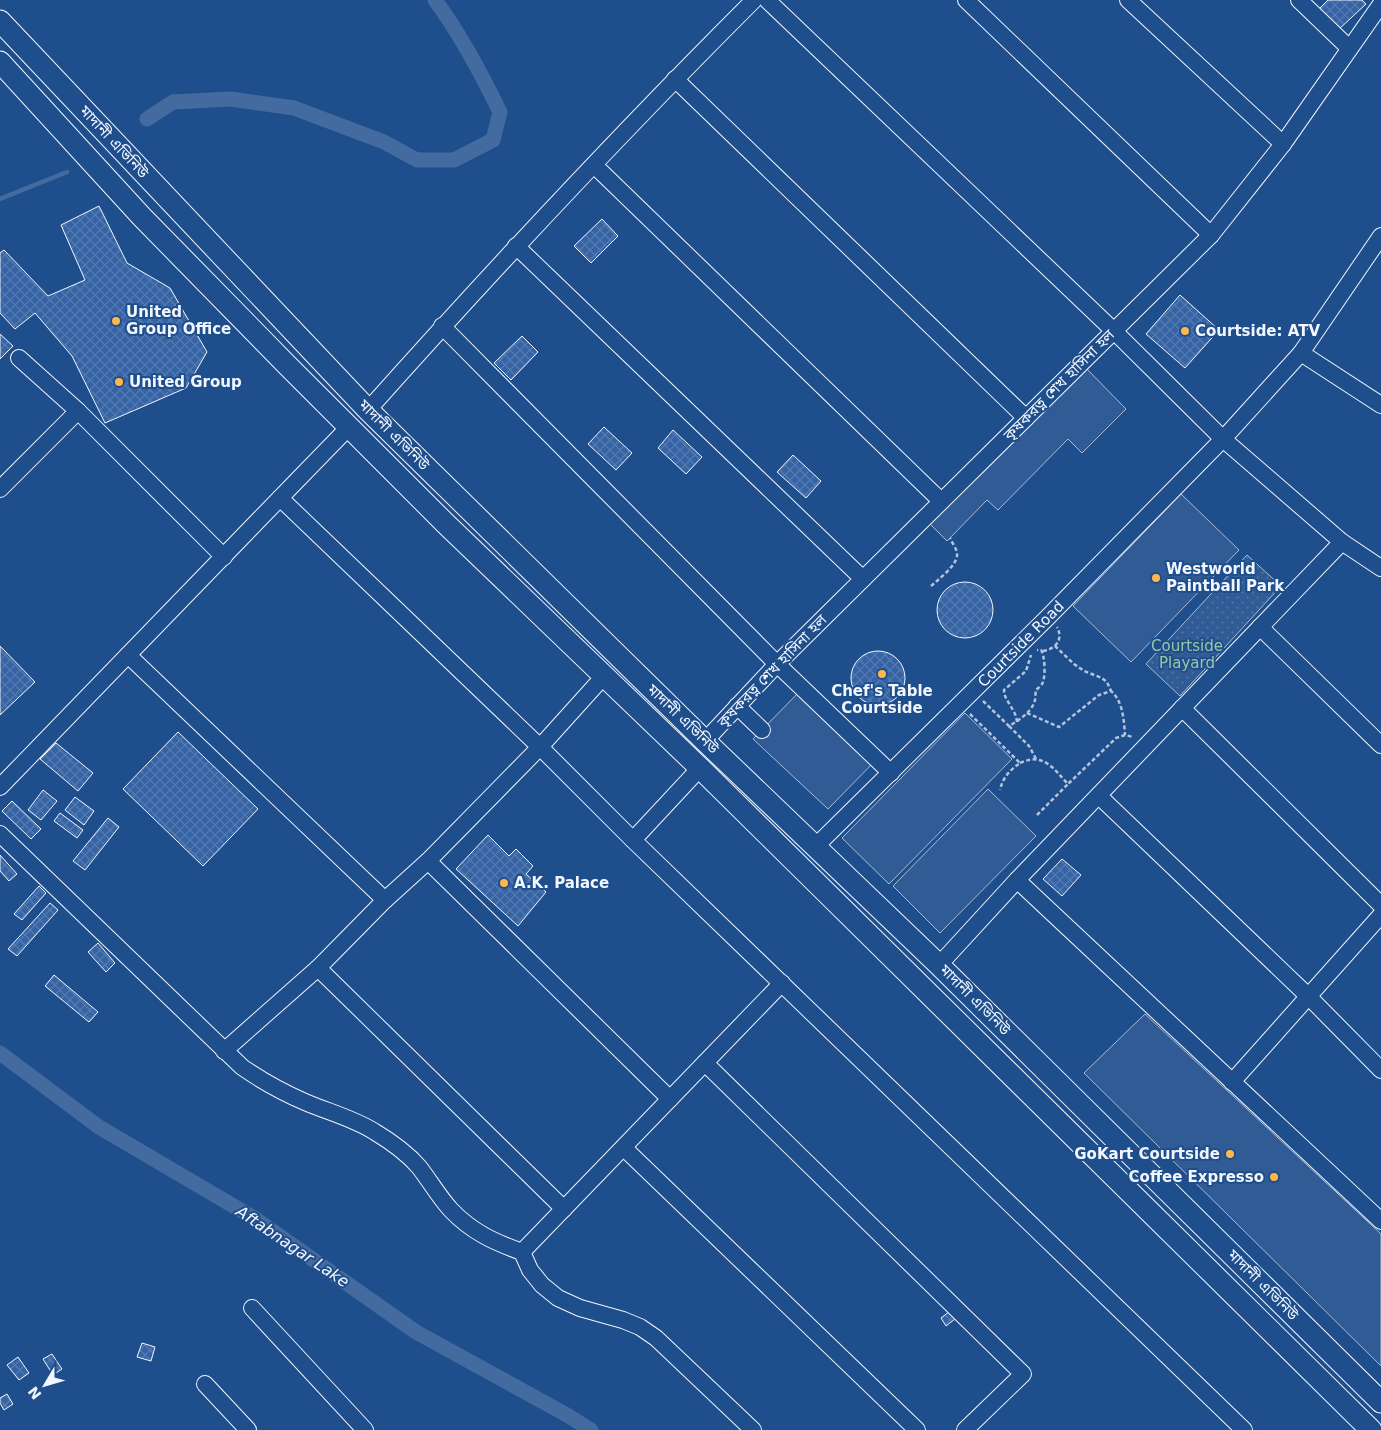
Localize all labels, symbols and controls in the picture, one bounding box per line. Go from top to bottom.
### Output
street label: মাদানী এভিনিউ [75,101,152,182]
place label: United Group Office [126,303,231,338]
marker: United Group Office [110,315,122,327]
place label: Courtside: ATV [1195,322,1320,340]
street label: কৃষকরত্ন শেখ হাসিনা হল [999,325,1119,445]
marker: Courtside: ATV [1179,325,1191,337]
place label: United Group [129,373,242,391]
marker: United Group [113,376,125,388]
street label: মাদানী এভিনিউ [354,395,433,474]
place label: Westworld Paintball Park [1166,560,1285,595]
marker: Westworld Paintball Park [1150,572,1162,584]
street label: Courtside Road [974,597,1068,691]
street label: কৃষকরত্ন শেখ হাসিনা হল [713,610,831,732]
park label: Courtside Playard [1151,637,1223,672]
marker: Chef's Table Courtside [876,668,888,680]
street label: মাদানী এভিনিউ [643,680,723,758]
place label: Chef's Table Courtside [831,682,933,717]
place label: A.K. Palace [514,874,609,892]
marker: A.K. Palace [498,877,510,889]
street label: মাদানী এভিনিউ [935,960,1014,1039]
place label: GoKart Courtside [1074,1145,1220,1163]
marker: GoKart Courtside [1224,1148,1236,1160]
place label: Coffee Expresso [1129,1168,1264,1186]
marker: Coffee Expresso [1268,1171,1280,1183]
water label: Aftabnagar Lake [232,1201,353,1291]
street label: মাদানী এভিনিউ [1223,1245,1302,1324]
north arrow [20,1360,70,1410]
text: N [25,1383,45,1403]

